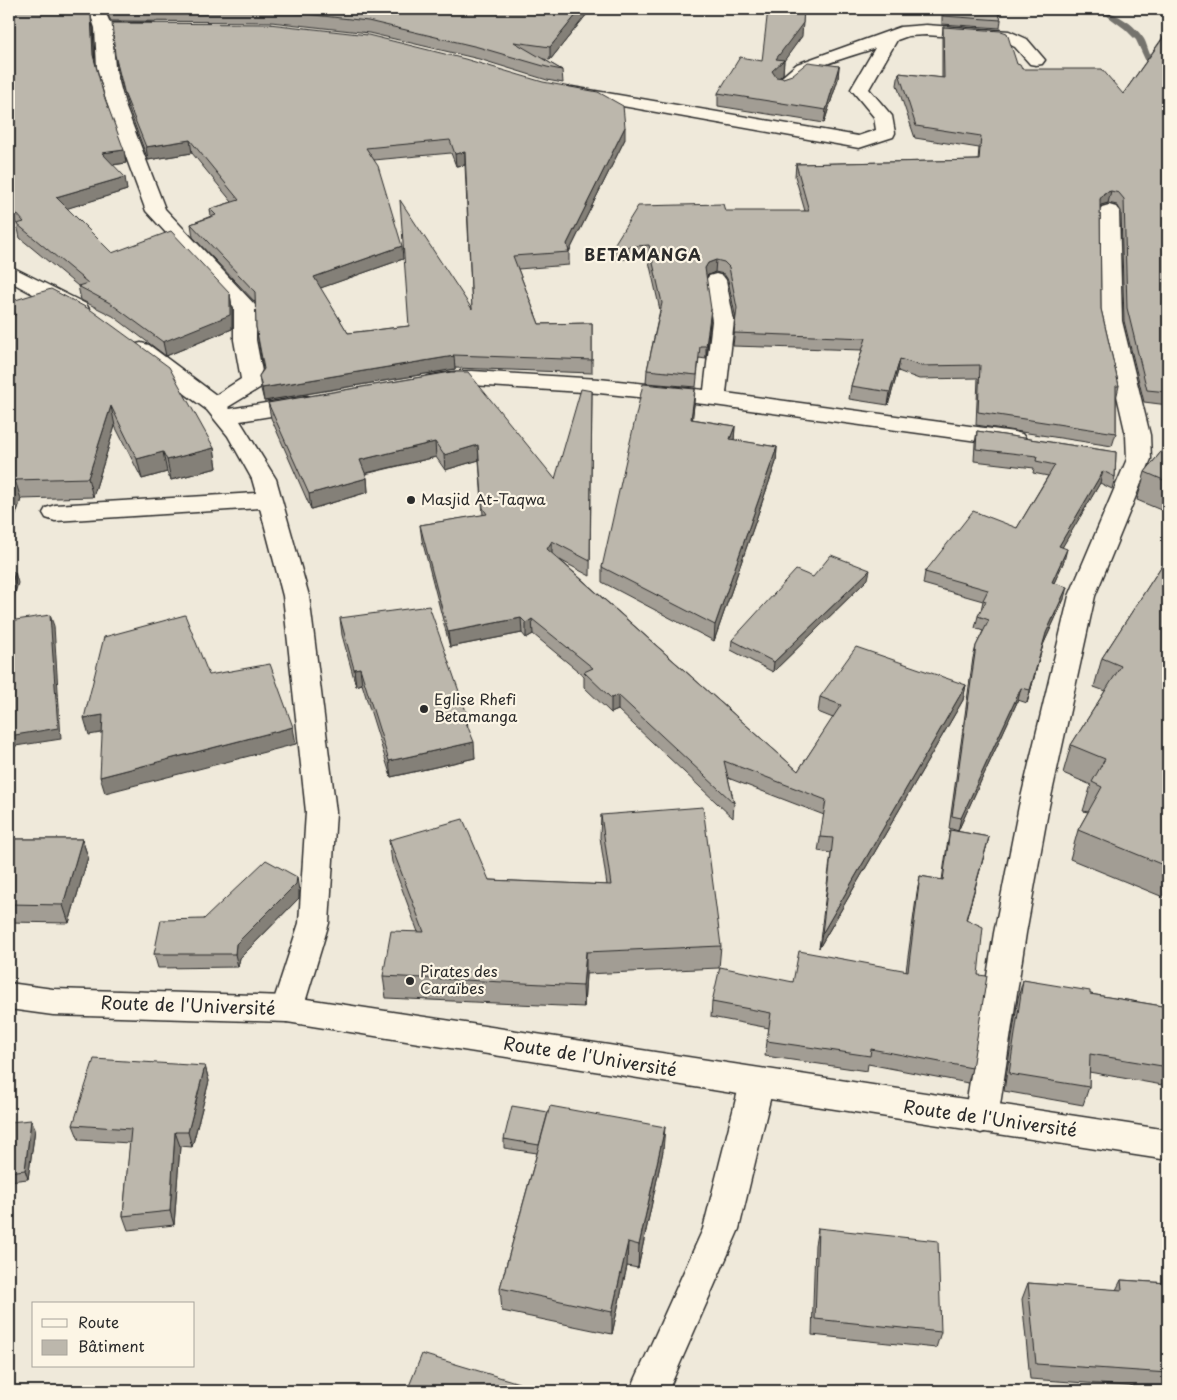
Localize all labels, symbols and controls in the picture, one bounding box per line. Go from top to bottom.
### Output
district label: BETAMANGA [584,242,702,266]
place label: Masjid At-Taqwa [421,487,546,510]
marker: Masjid At-Taqwa [405,494,417,506]
place label: Eglise Rhefi Betamanga [434,687,518,727]
marker: Eglise Rhefi Betamanga [418,703,430,715]
place label: Pirates des Caraïbes [420,959,498,999]
marker: Pirates des Caraïbes [404,975,416,987]
street label: Route de l'Université [100,988,276,1021]
street label: Route de l'Université [502,1028,679,1083]
street label: Route de l'Université [902,1092,1079,1143]
legend [32,1302,195,1368]
text: Route [78,1310,119,1333]
text: Bâtiment [78,1334,145,1357]

